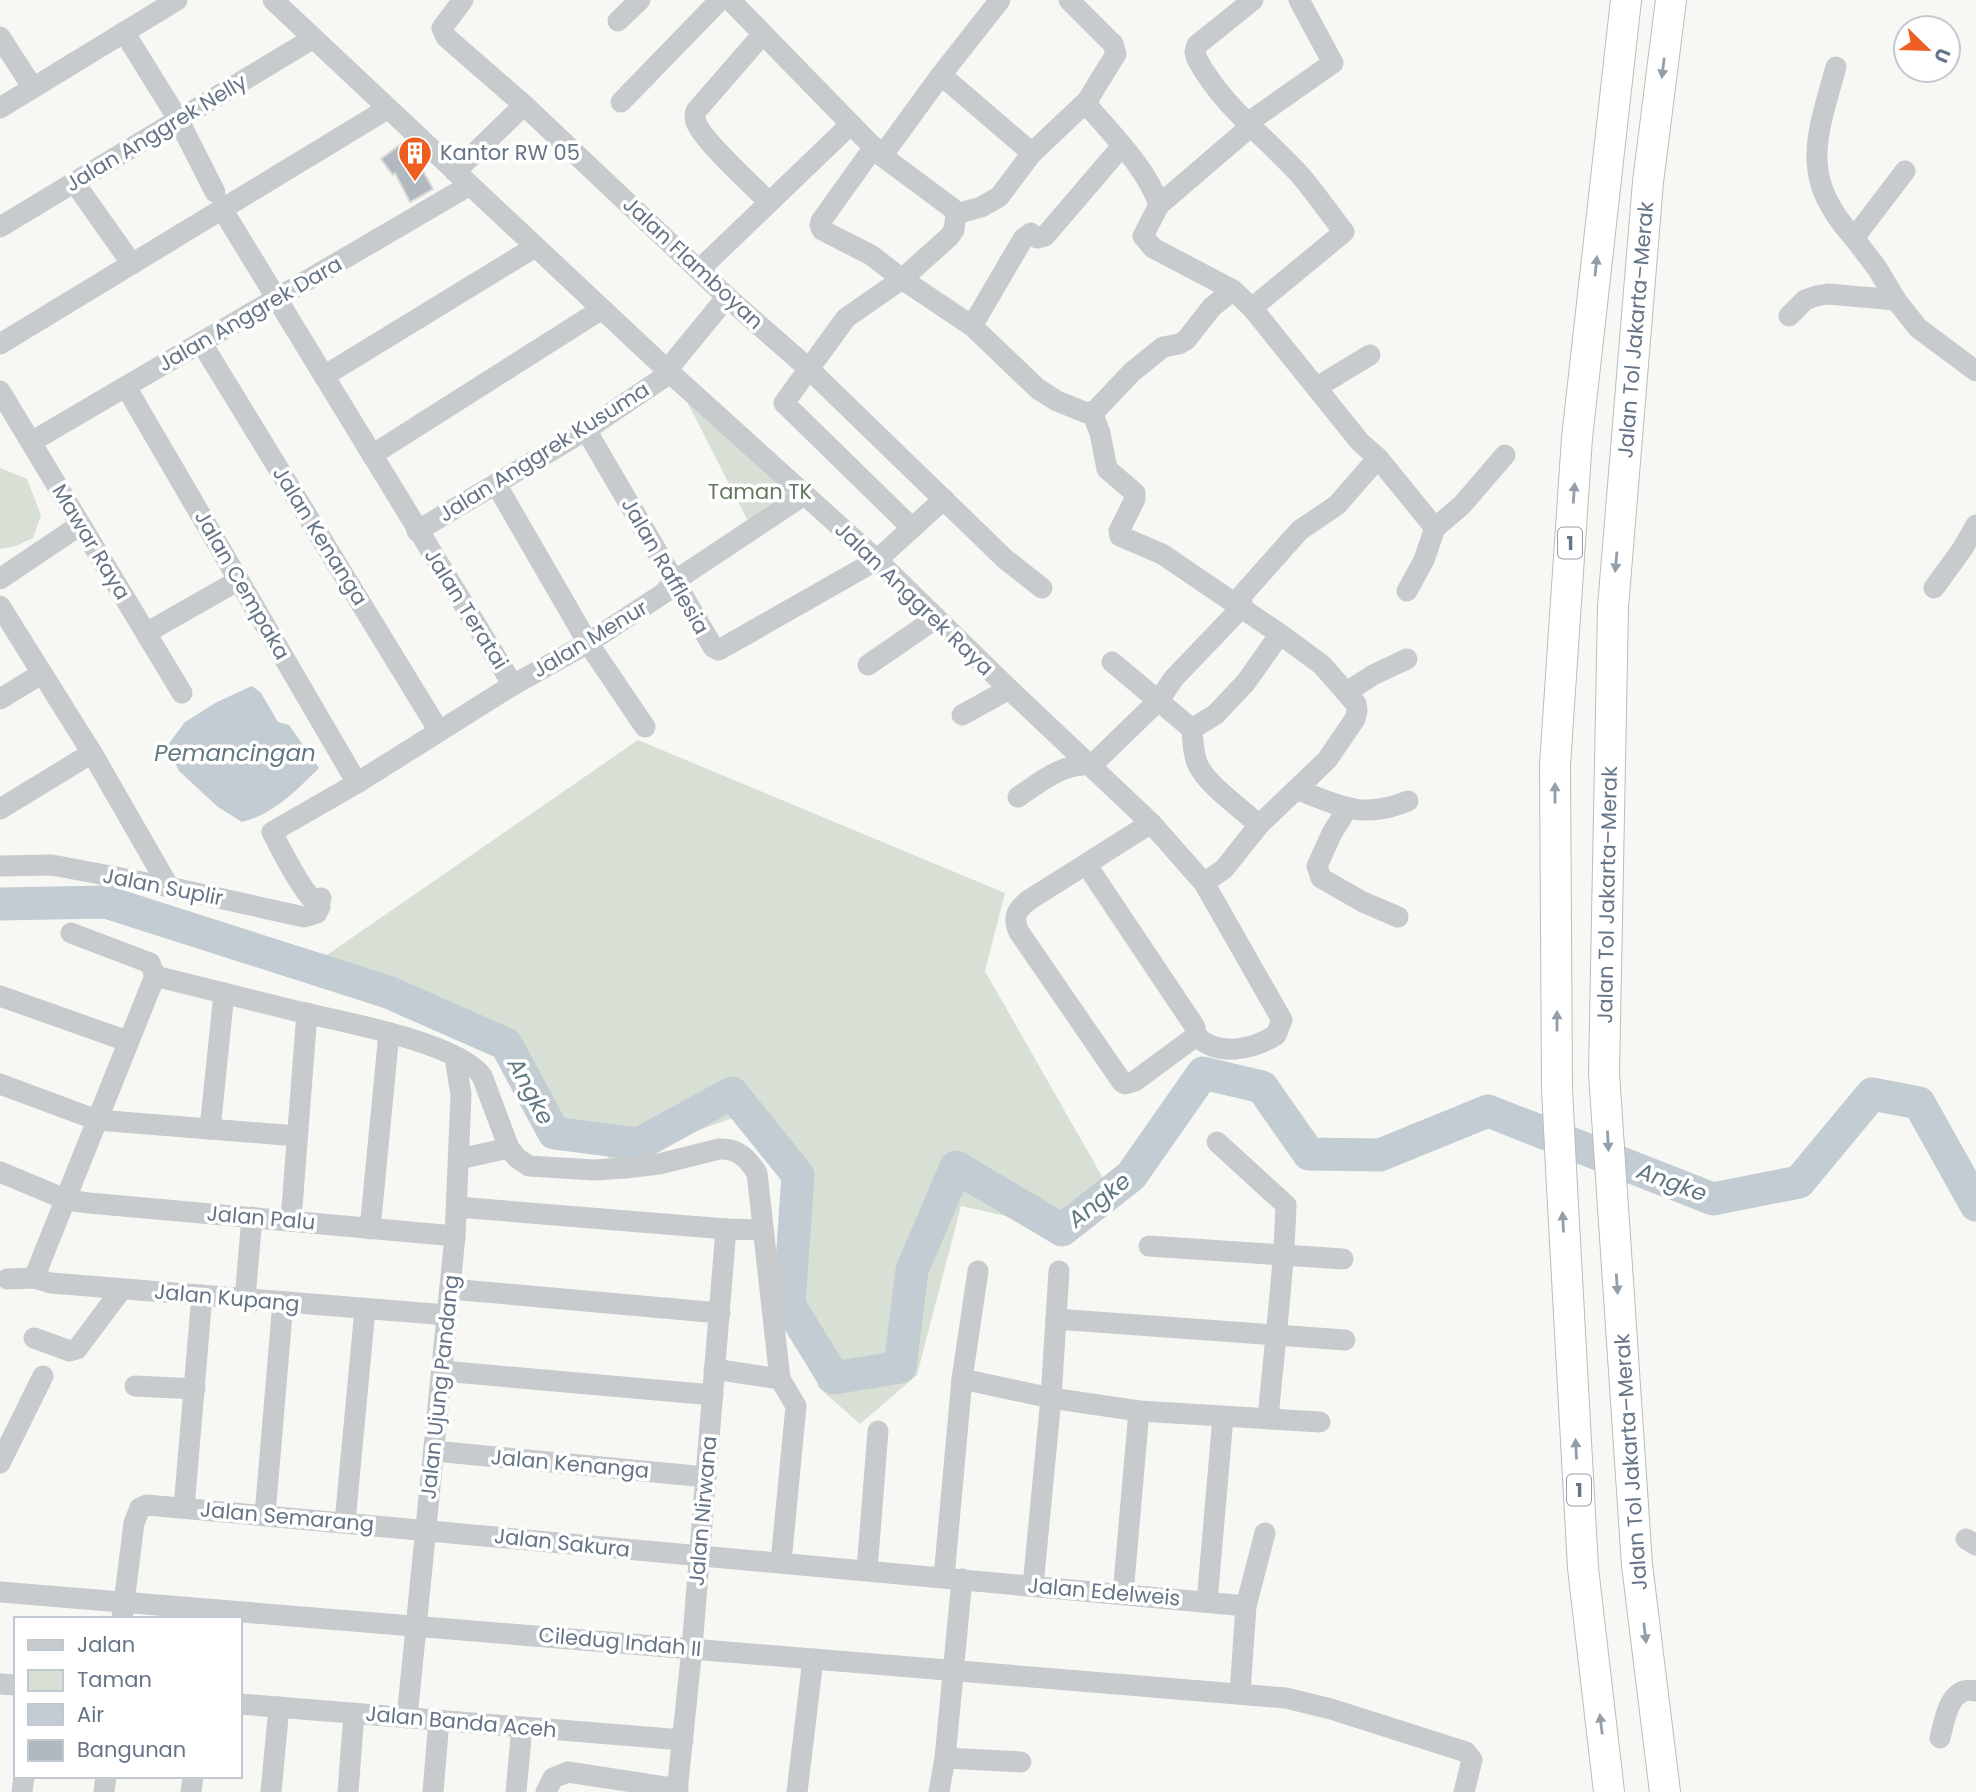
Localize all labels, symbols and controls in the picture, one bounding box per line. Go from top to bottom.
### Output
north arrow [1892,14,1962,84]
text: U [1927,44,1957,67]
one-way arrow [1657,57,1668,79]
street label: Jalan Anggrek Nelly [60,67,252,198]
building icon: Kantor RW 05 [396,134,434,183]
place label: Kantor RW 05 [440,138,580,167]
street label: Jalan Flamboyan [617,190,770,335]
street label: Jalan Tol Jakarta–Merak [1610,200,1660,459]
street label: Jalan Anggrek Dara [152,249,347,378]
one-way arrow [1591,255,1602,277]
street label: Jalan Anggrek Kusuma [433,375,655,528]
street label: Jalan Kenanga [266,461,375,611]
park label: Taman TK [708,477,813,506]
street label: Mawar Raya [45,479,137,605]
one-way arrow [1568,482,1579,504]
street label: Jalan Rafflesia [615,492,716,639]
street label: Jalan Cempaka [188,505,297,665]
street label: Jalan Anggrek Raya [829,515,1000,682]
road number: 1 [1558,528,1582,558]
street label: Jalan Teratai [418,543,515,675]
one-way arrow [1610,552,1621,574]
street label: Jalan Menur [527,593,653,684]
water label: Pemancingan [154,737,316,769]
street label: Jalan Tol Jakarta–Merak [1590,766,1624,1024]
one-way arrow [1549,782,1561,804]
street label: Jalan Suplir [101,861,226,912]
one-way arrow [1551,1009,1563,1031]
water label: Angke [500,1051,562,1130]
one-way arrow [1603,1131,1614,1153]
water label: Angke [1632,1154,1711,1209]
water label: Angke [1060,1165,1137,1236]
street label: Jalan Palu [206,1198,316,1237]
one-way arrow [1558,1211,1569,1233]
street label: Jalan Ujung Pandang [413,1273,466,1501]
one-way arrow [1612,1274,1623,1296]
street label: Jalan Kupang [153,1277,301,1318]
street label: Jalan Tol Jakarta–Merak [1607,1332,1654,1591]
street label: Jalan Nirwana [681,1435,724,1587]
one-way arrow [1571,1438,1582,1460]
street label: Jalan Kenanga [490,1442,650,1485]
road number: 1 [1567,1474,1591,1506]
street label: Jalan Semarang [199,1494,375,1539]
street label: Jalan Sakura [493,1521,631,1564]
street label: Jalan Edelweis [1026,1570,1182,1613]
legend [14,1617,242,1778]
street label: Ciledug Indah II [537,1620,703,1663]
one-way arrow [1640,1622,1651,1644]
text: Jalan [77,1630,135,1659]
text: Taman [77,1665,152,1694]
street label: Jalan Banda Aceh [364,1699,558,1744]
text: Air [77,1700,104,1729]
one-way arrow [1595,1713,1606,1735]
text: Bangunan [77,1735,186,1764]

